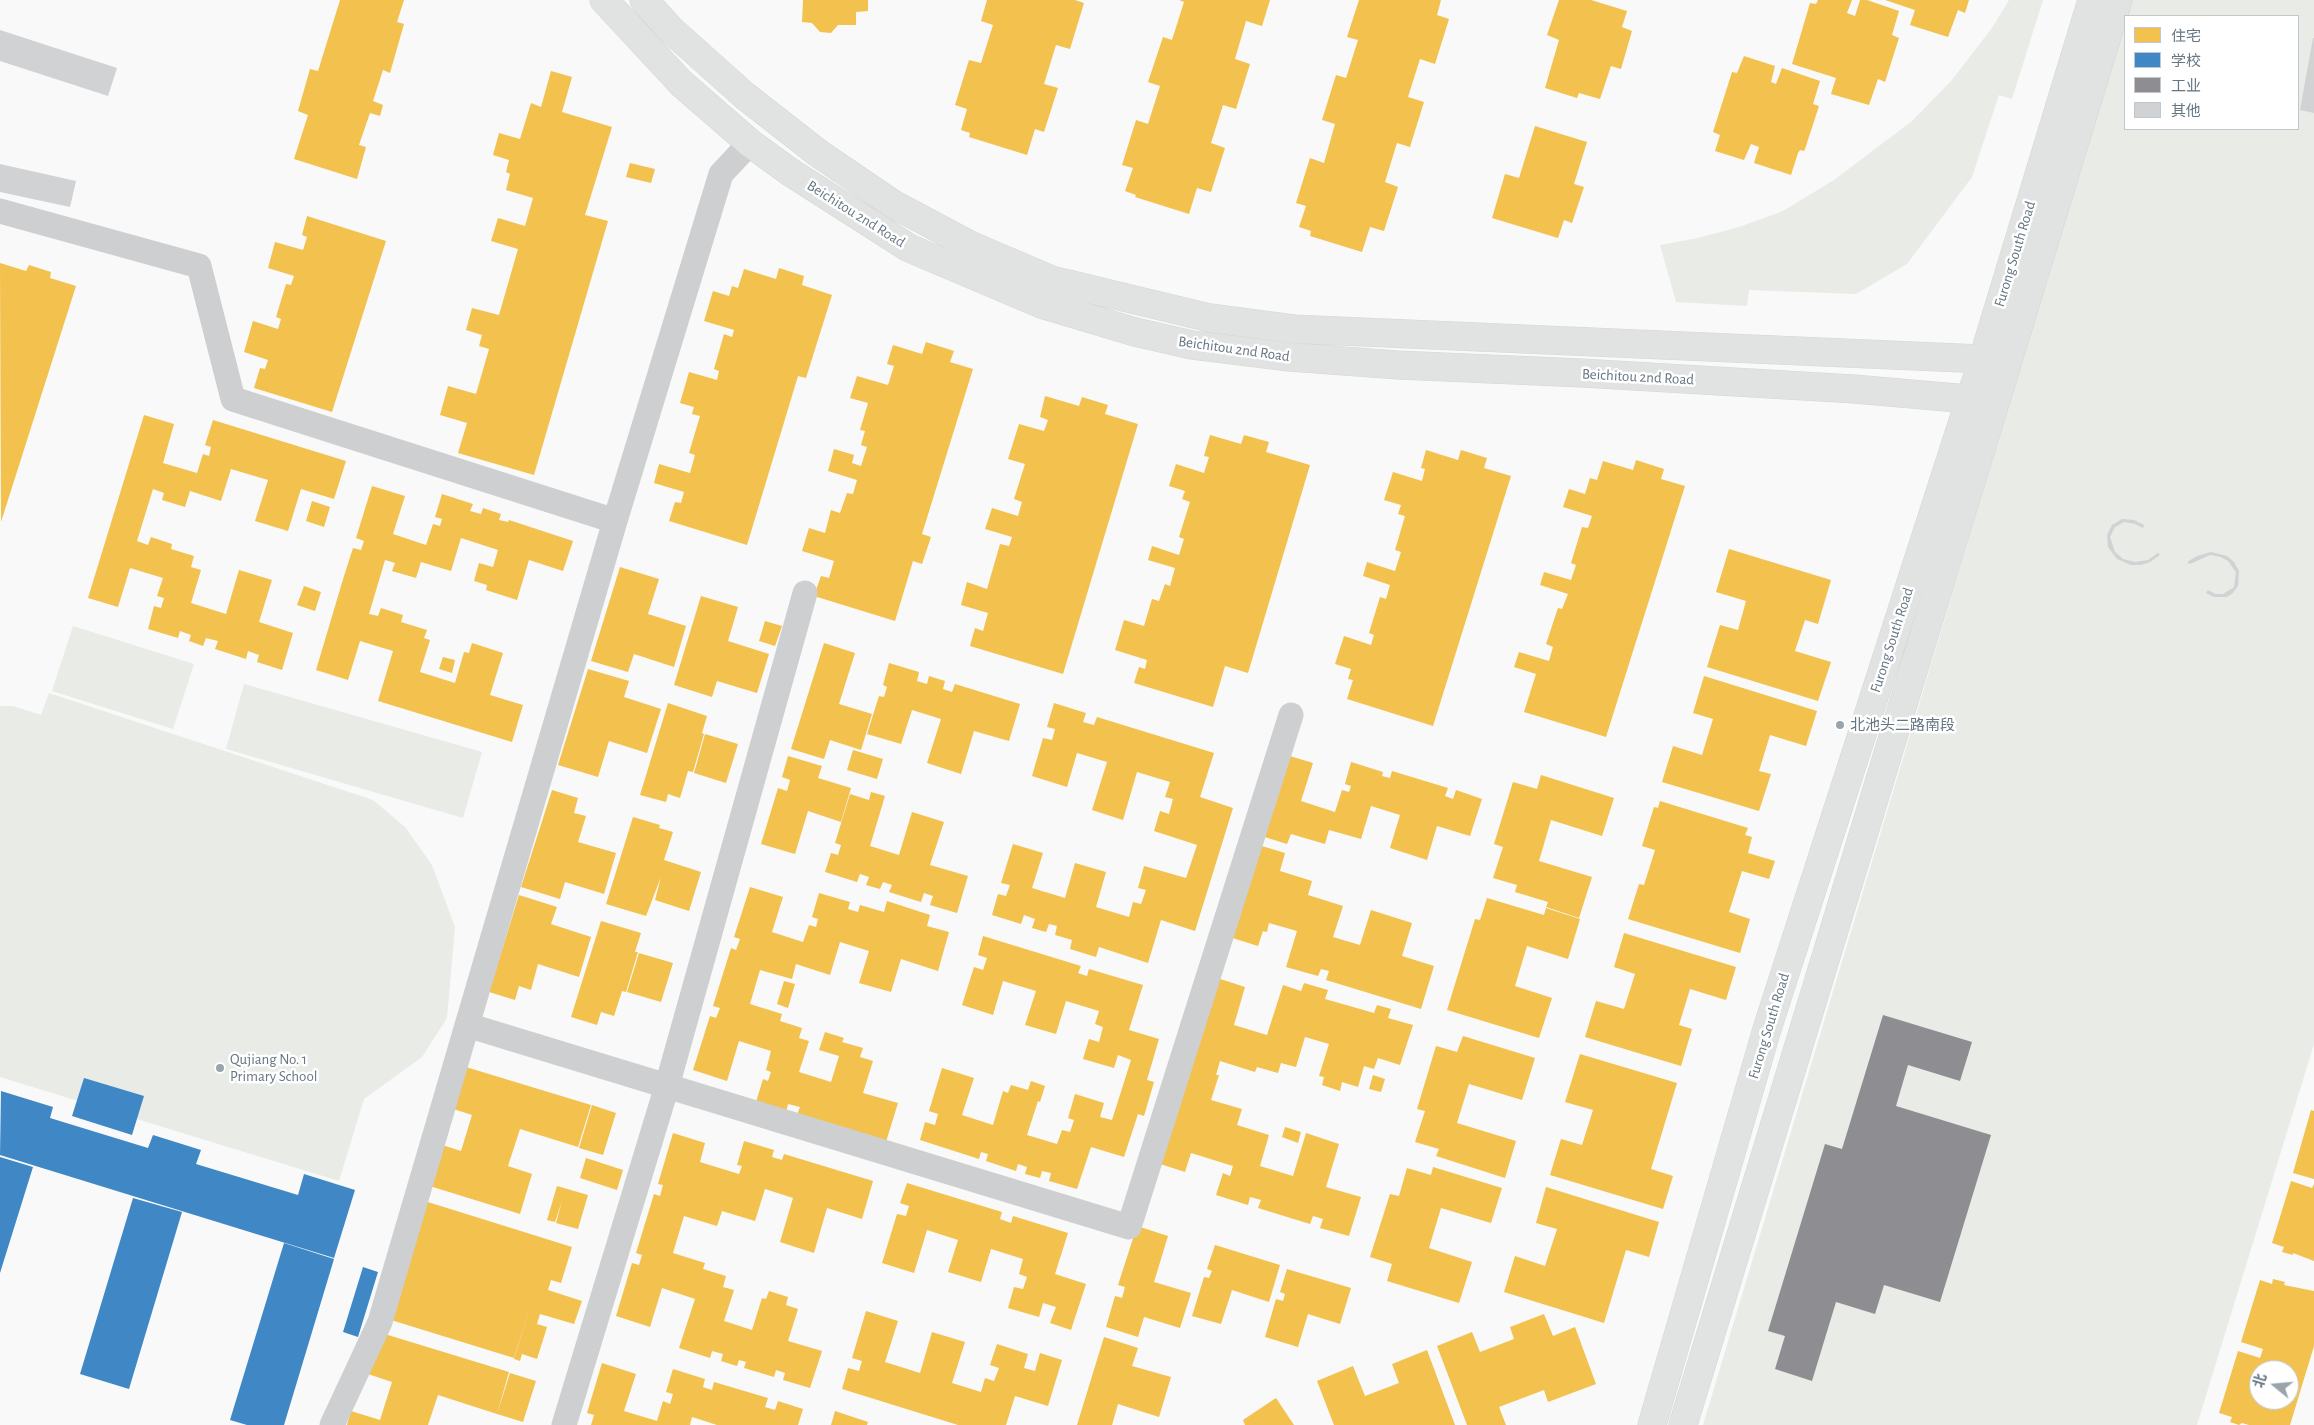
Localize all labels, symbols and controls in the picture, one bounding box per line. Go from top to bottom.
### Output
legend [2124,15,2299,130]
text: 住宅 [2171,29,2201,44]
text: 学校 [2171,54,2201,69]
text: 工业 [2171,79,2201,94]
text: 其他 [2171,104,2201,119]
street label: Beichitou 2nd Road [804,177,908,251]
street label: Furong South Road [1990,199,2040,309]
street label: Beichitou 2nd Road [1177,332,1291,366]
street label: Beichitou 2nd Road [1581,365,1695,389]
street label: Furong South Road [1867,585,1917,695]
place label: 北池头二路南段 [1850,716,1955,734]
marker: 北池头二路南段 [1834,719,1846,731]
street label: Furong South Road [1744,971,1794,1081]
place label: Qujiang No. 1 Primary School [230,1050,318,1085]
marker: Qujiang No. 1 Primary School [214,1062,226,1074]
north arrow [2249,1360,2299,1410]
text: 北 [2252,1372,2269,1390]

